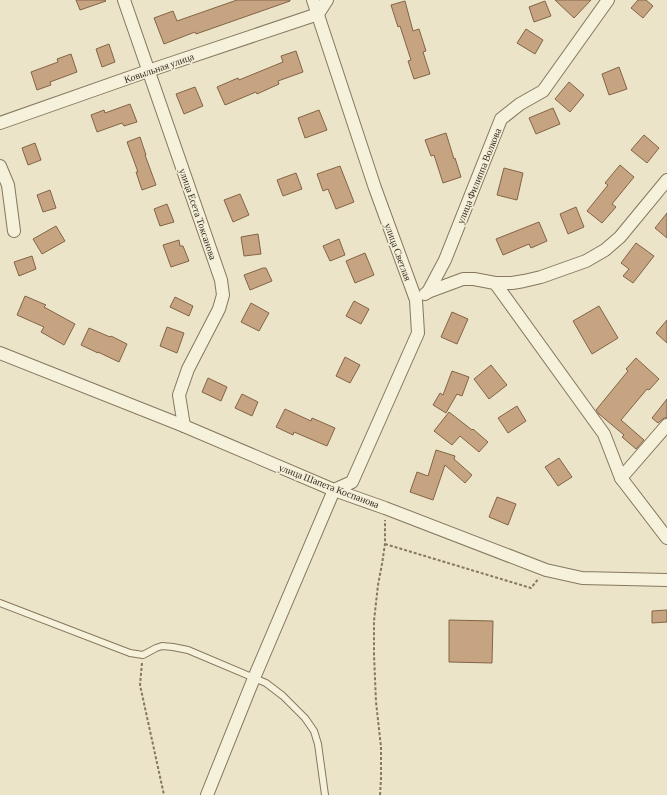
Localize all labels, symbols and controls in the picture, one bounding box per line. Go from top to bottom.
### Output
street label: Ковыльная улица [123,51,196,85]
street label: улица Филиппа Волкова [455,126,503,225]
street label: улица Есета Токсанова [177,167,219,262]
street label: улица Светлая [382,222,414,283]
street label: улица Шапета Коспанова [277,462,381,510]

